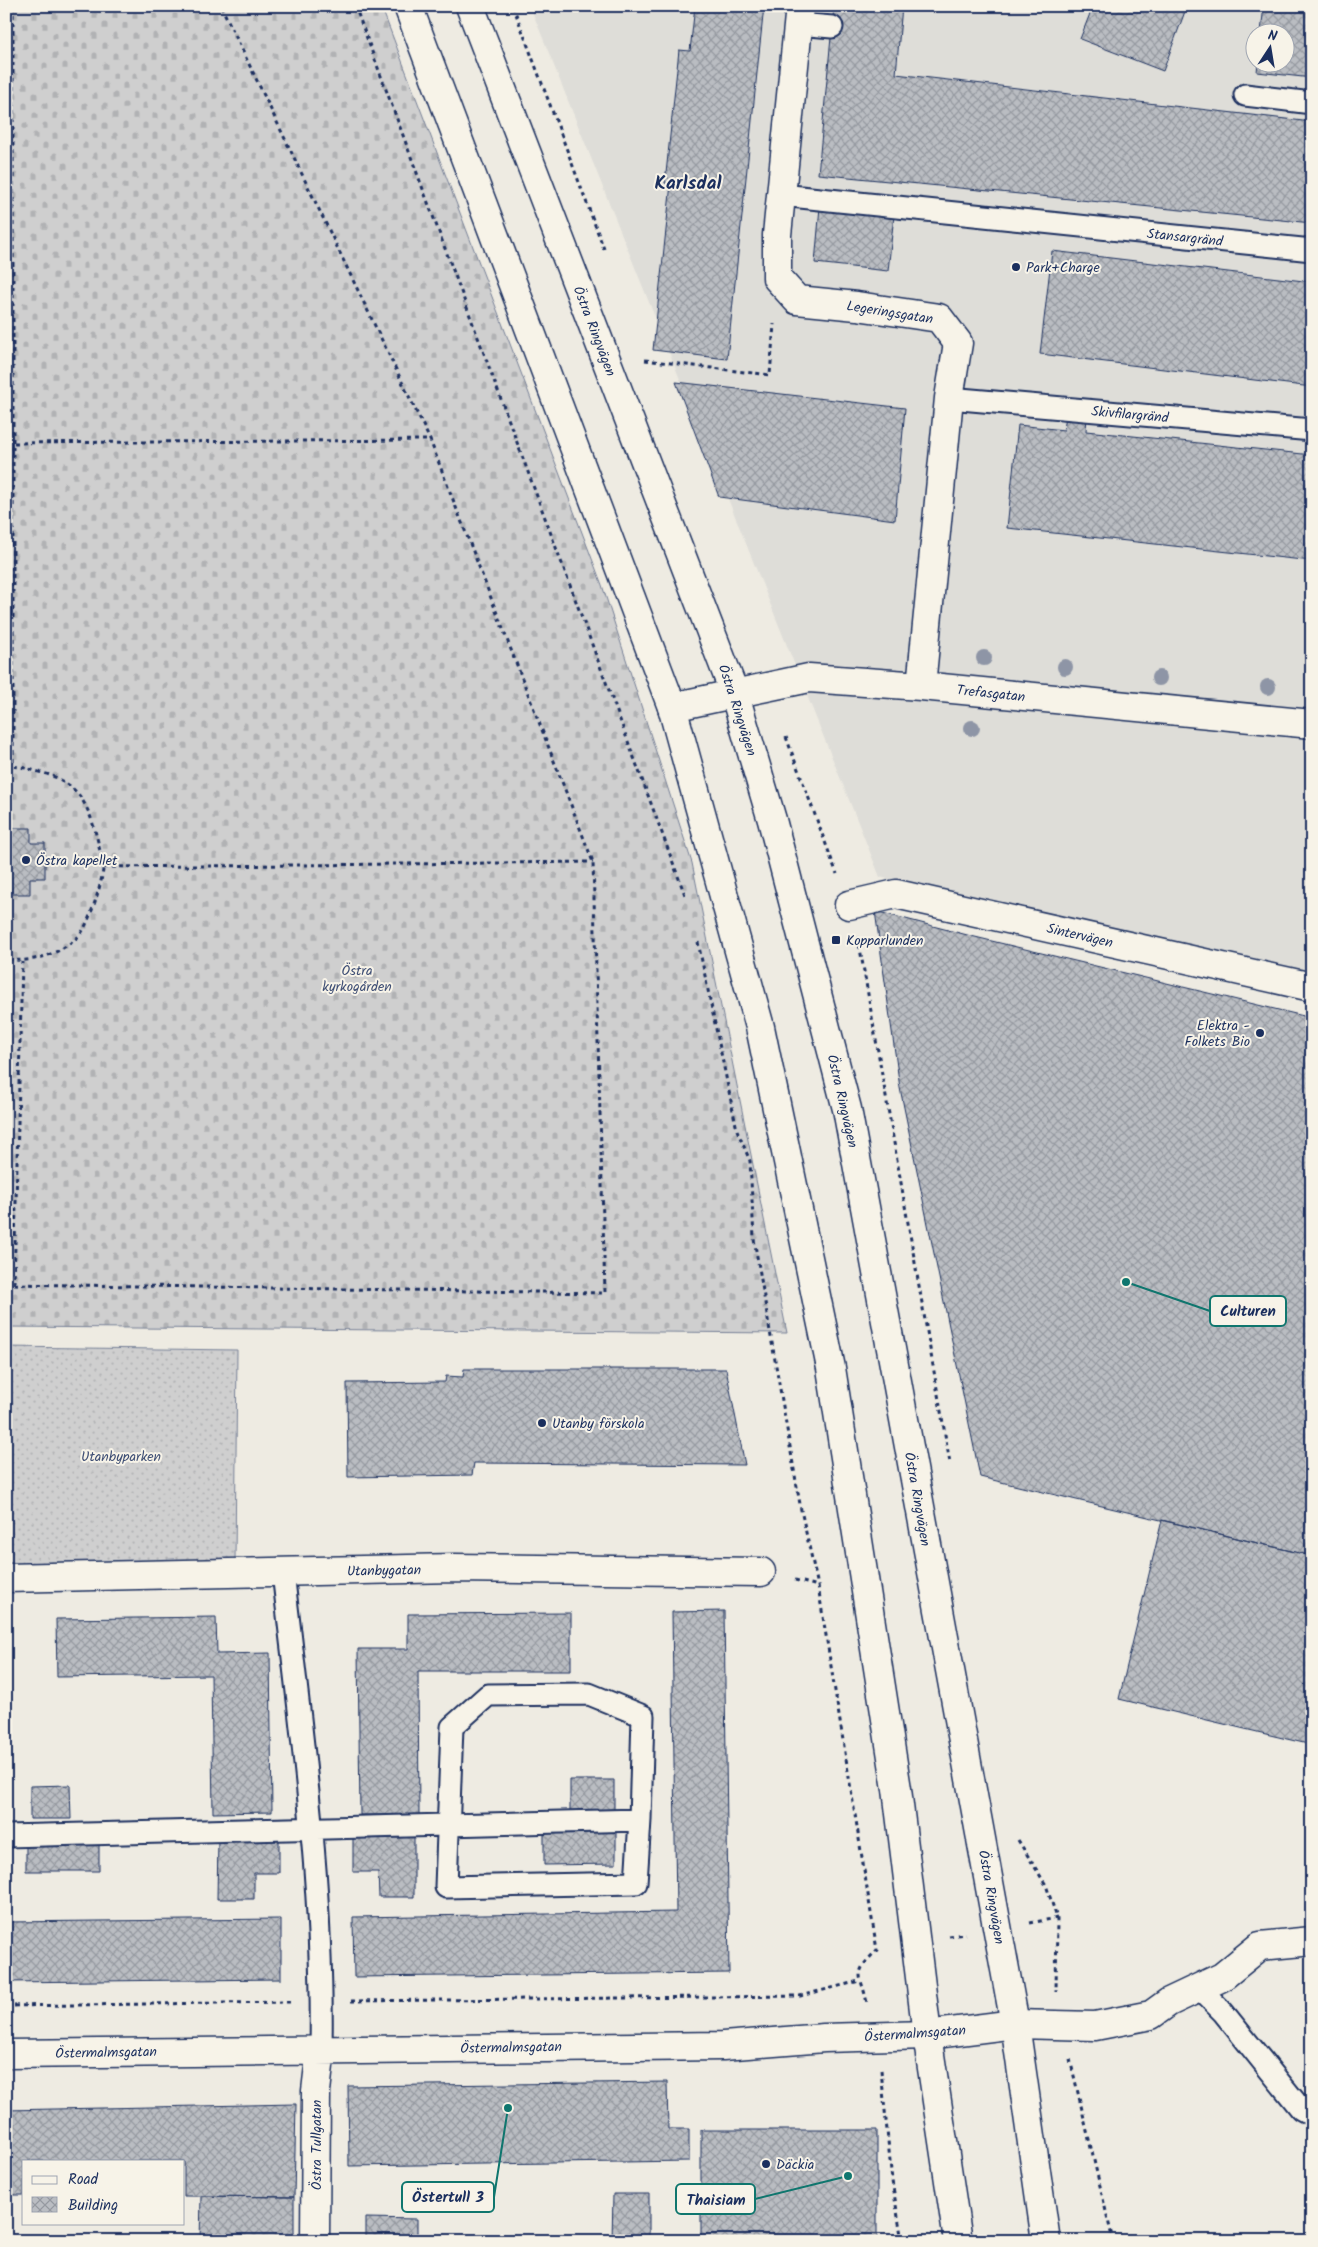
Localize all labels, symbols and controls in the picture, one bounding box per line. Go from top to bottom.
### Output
north arrow [1246,22,1296,72]
text: N [1266,25,1279,48]
district label: Karlsdal [655,169,722,199]
street label: Stansargränd [1146,223,1225,253]
place label: Park+Charge [1026,257,1101,279]
marker: Park+Charge [1010,261,1022,273]
street label: Östra Ringvägen [567,283,621,380]
street label: Legeringsgatan [845,295,935,331]
street label: Skivfilargränd [1090,401,1171,429]
street label: Östra Ringvägen [712,662,762,759]
street label: Trefasgatan [955,679,1026,709]
place label: Östra kapellet [36,850,118,872]
marker: Östra kapellet [20,854,32,866]
street label: Sintervägen [1044,918,1115,954]
place label: Kopparlunden [846,930,924,952]
marker: Kopparlunden [830,934,842,946]
park label: Östra kyrkogården [322,960,392,998]
place label: Elektra - Folkets Bio [1184,1015,1250,1053]
marker: Elektra - Folkets Bio [1254,1027,1266,1039]
street label: Östra Ringvägen [821,1052,863,1150]
callout: Culturen [1210,1296,1286,1326]
text: Culturen [1220,1300,1276,1324]
place label: Utanby förskola [552,1413,644,1435]
marker: Utanby förskola [536,1417,548,1429]
park label: Utanbyparken [81,1446,161,1468]
street label: Östra Ringvägen [898,1450,936,1548]
street label: Utanbygatan [347,1559,421,1583]
street label: Östra Ringvägen [972,1848,1010,1946]
street label: Östermalmsgatan [864,2019,967,2049]
street label: Östermalmsgatan [460,2036,562,2060]
street label: Östermalmsgatan [55,2041,157,2065]
street label: Östra Tullgatan [306,2100,328,2190]
place label: Däckia [776,2154,814,2176]
marker: Däckia [760,2158,772,2170]
legend [22,2160,185,2224]
text: Road [68,2168,99,2192]
callout: Östertull 3 [402,2182,494,2212]
callout: Thaisiam [676,2184,755,2214]
text: Östertull 3 [412,2186,484,2210]
text: Thaisiam [687,2189,746,2213]
text: Building [68,2194,118,2218]

